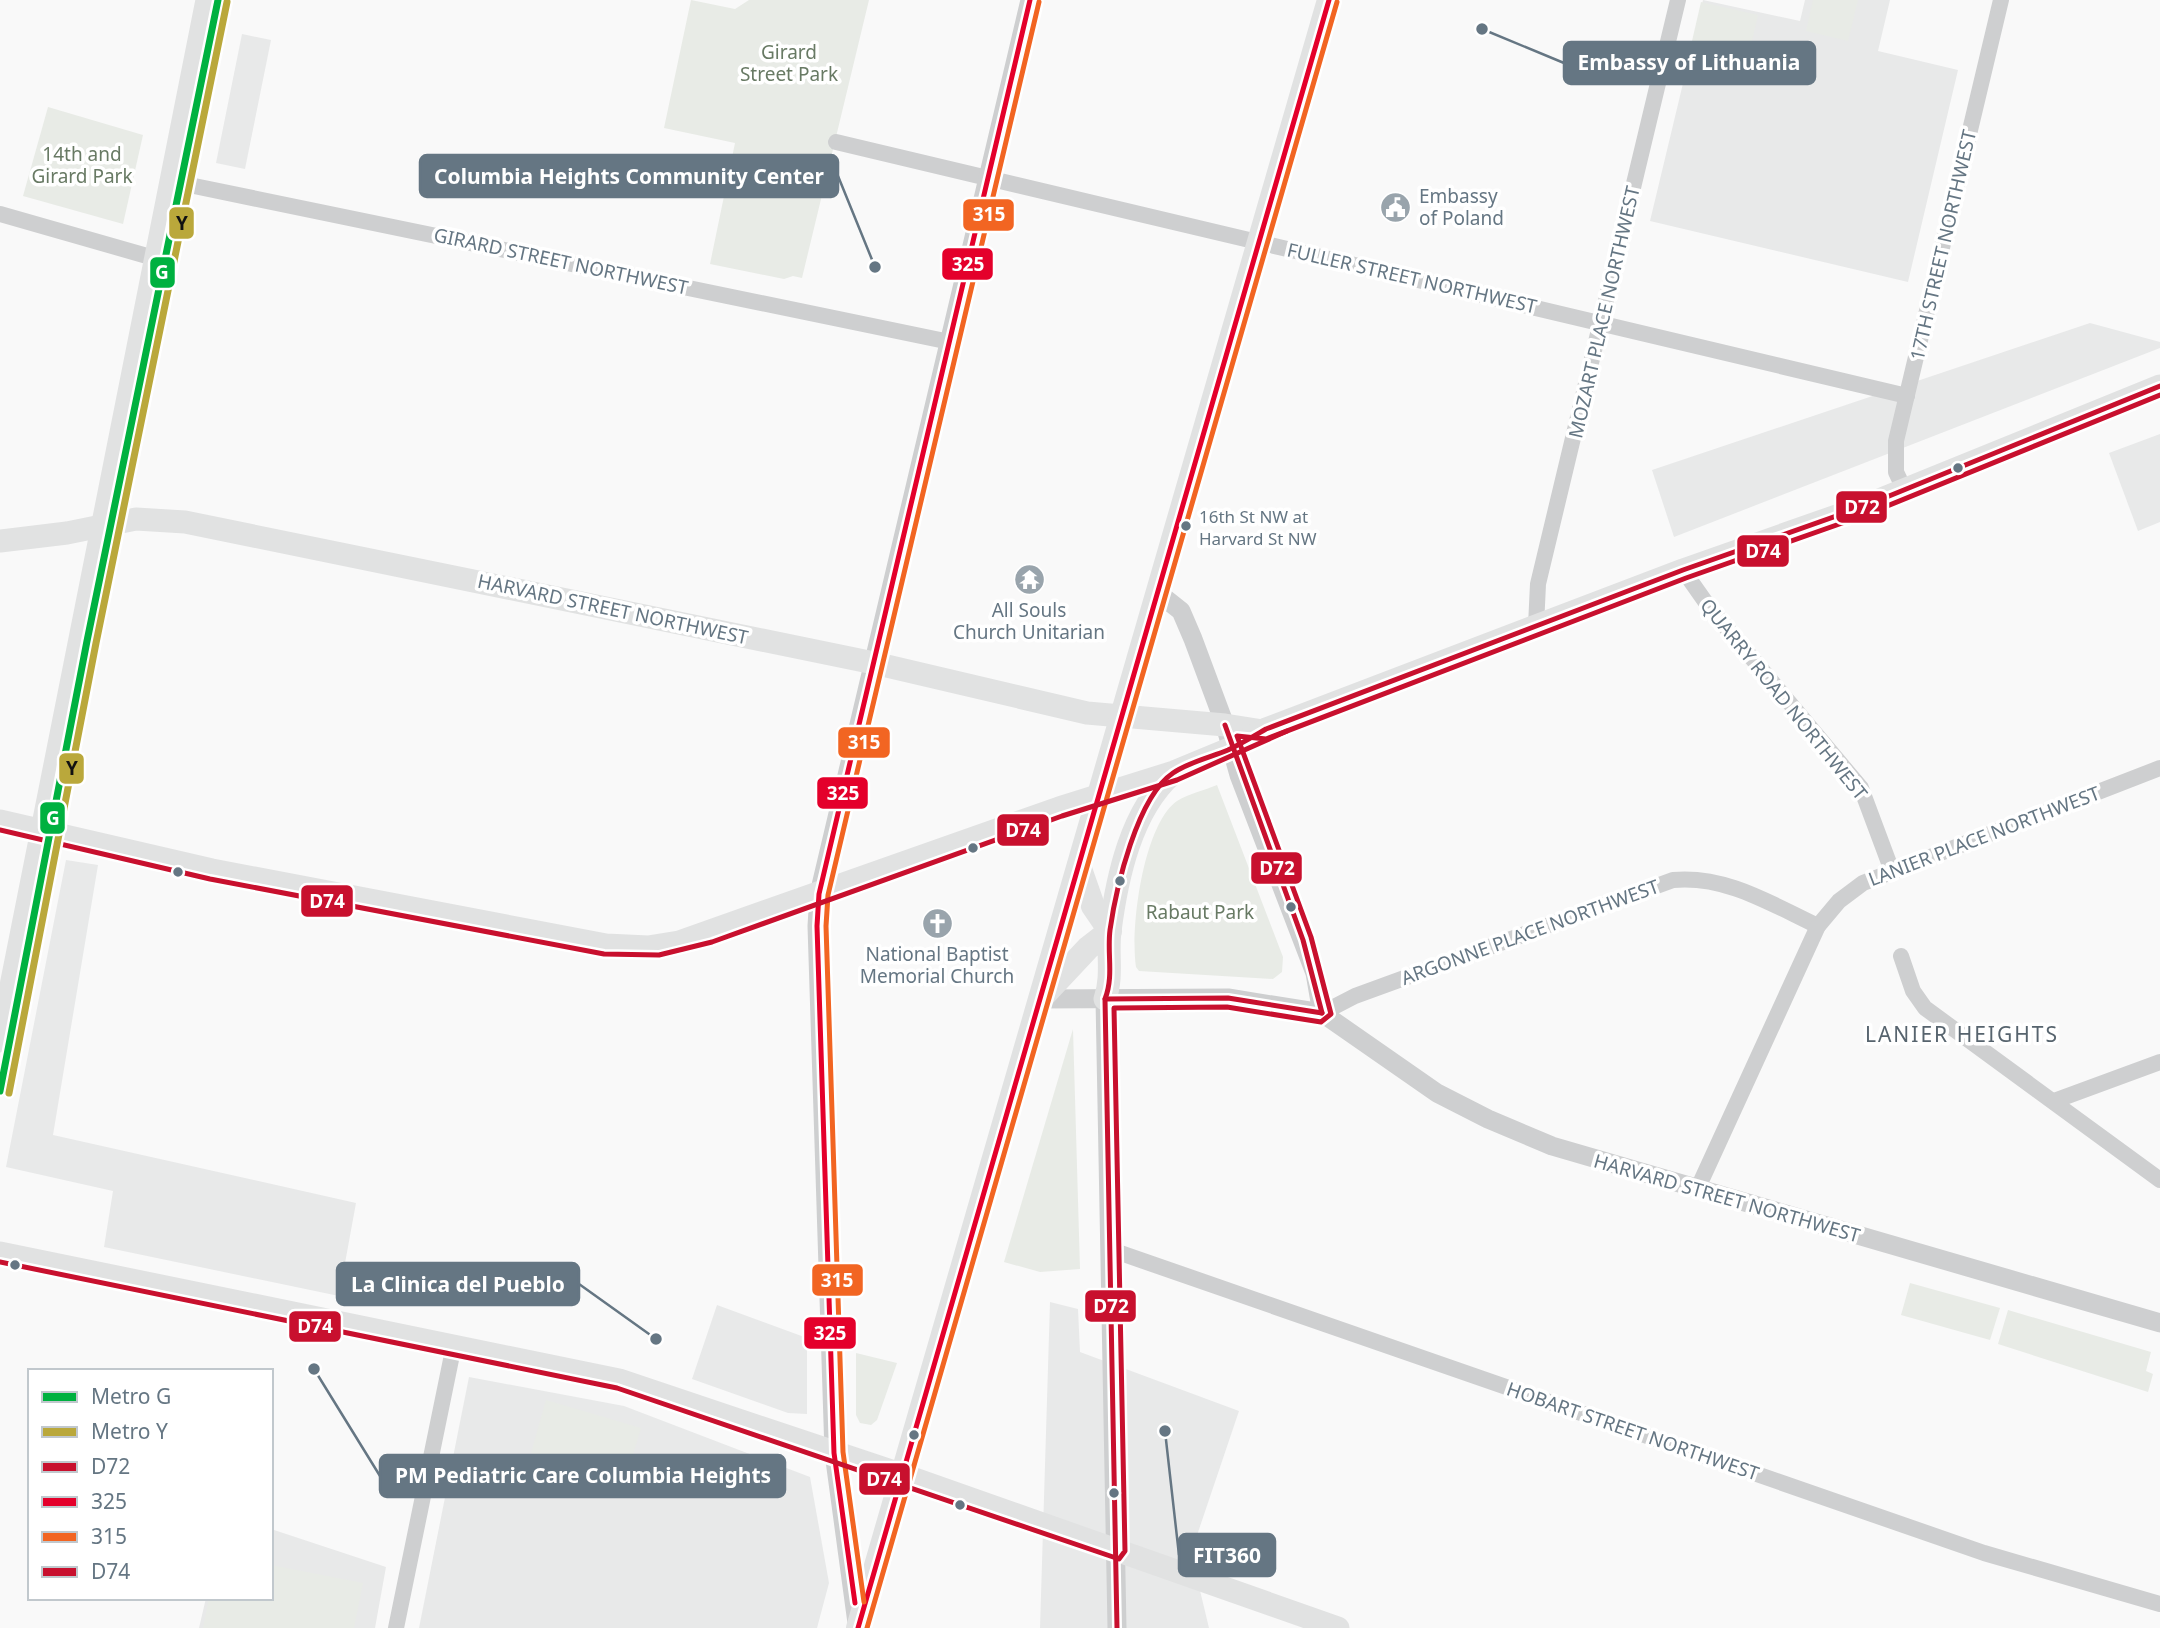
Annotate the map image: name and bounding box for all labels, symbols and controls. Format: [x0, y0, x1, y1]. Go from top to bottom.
park label: Girard Street Park [740, 39, 838, 87]
callout: Embassy of Lithuania [1564, 42, 1815, 84]
text: Embassy of Lithuania [1578, 48, 1800, 76]
street label: 17TH STREET NORTHWEST [1904, 127, 1982, 363]
park label: 14th and Girard Park [31, 141, 133, 189]
callout: Columbia Heights Community Center [420, 155, 838, 197]
text: Columbia Heights Community Center [434, 162, 825, 190]
place label: Embassy of Poland [1419, 183, 1504, 231]
street label: MOZART PLACE NORTHWEST [1562, 183, 1646, 441]
public building icon: Embassy of Poland [1379, 190, 1413, 224]
line badge: 315 [962, 198, 1015, 232]
text: 315 [973, 201, 1005, 227]
line badge: Y [168, 206, 195, 240]
text: Y [176, 210, 188, 236]
street label: GIRARD STREET NORTHWEST [431, 221, 691, 301]
street label: FULLER STREET NORTHWEST [1285, 237, 1540, 319]
line badge: 325 [941, 247, 994, 281]
text: 325 [952, 251, 984, 277]
line badge: G [149, 256, 176, 289]
text: G [155, 259, 169, 285]
unlabelled marker [1951, 461, 1965, 475]
line badge: D72 [1835, 490, 1888, 524]
text: D72 [1844, 494, 1880, 520]
place label: 16th St NW at Harvard St NW [1199, 505, 1317, 550]
marker: 16th St NW at Harvard St NW [1179, 519, 1193, 533]
line badge: D74 [1736, 534, 1790, 568]
text: D74 [1745, 538, 1781, 564]
temple icon: All Souls Church Unitarian [1012, 562, 1046, 596]
street label: HARVARD STREET NORTHWEST [475, 568, 751, 650]
street label: QUARRY ROAD NORTHWEST [1695, 593, 1874, 806]
place label: All Souls Church Unitarian [953, 597, 1105, 645]
line badge: 315 [837, 726, 891, 759]
text: 315 [848, 729, 880, 755]
line badge: Y [58, 752, 85, 785]
text: Y [66, 755, 78, 781]
line badge: 325 [816, 776, 869, 810]
text: 325 [827, 780, 859, 806]
street label: LANIER PLACE NORTHWEST [1865, 780, 2104, 892]
line badge: G [39, 801, 66, 835]
text: G [46, 805, 60, 831]
line badge: D74 [996, 813, 1050, 847]
text: D74 [1005, 817, 1041, 843]
unlabelled marker [966, 841, 980, 855]
line badge: D72 [1250, 851, 1303, 885]
text: D72 [1259, 855, 1295, 881]
unlabelled marker [171, 865, 185, 879]
street label: ARGONNE PLACE NORTHWEST [1397, 873, 1663, 991]
unlabelled marker [1113, 874, 1127, 888]
line badge: D74 [300, 884, 354, 918]
text: D74 [309, 888, 345, 914]
park label: Rabaut Park [1146, 899, 1254, 925]
unlabelled marker [1284, 900, 1298, 914]
church icon: National Baptist Memorial Church [920, 906, 954, 940]
place label: National Baptist Memorial Church [860, 941, 1014, 989]
district label: LANIER HEIGHTS [1865, 1020, 2059, 1048]
street label: HARVARD STREET NORTHWEST [1591, 1147, 1864, 1249]
unlabelled marker [8, 1258, 22, 1272]
callout: La Clinica del Pueblo [337, 1263, 579, 1305]
line badge: 315 [811, 1263, 864, 1297]
text: 315 [821, 1267, 853, 1293]
text: La Clinica del Pueblo [351, 1270, 565, 1298]
line badge: D72 [1084, 1289, 1137, 1323]
text: D72 [1093, 1293, 1129, 1319]
line badge: D74 [288, 1310, 342, 1343]
text: D74 [297, 1313, 333, 1339]
line badge: 325 [803, 1316, 857, 1350]
text: 325 [814, 1320, 846, 1346]
legend [28, 1369, 273, 1600]
street label: HOBART STREET NORTHWEST [1503, 1376, 1763, 1487]
text: Metro G [91, 1382, 171, 1410]
text: Metro Y [91, 1417, 168, 1445]
unlabelled marker [907, 1428, 921, 1442]
text: D72 [91, 1452, 130, 1480]
callout: PM Pediatric Care Columbia Heights [380, 1455, 785, 1497]
text: PM Pediatric Care Columbia Heights [395, 1461, 771, 1489]
line badge: D74 [858, 1462, 911, 1496]
text: D74 [866, 1466, 902, 1492]
unlabelled marker [1107, 1486, 1121, 1500]
text: 325 [91, 1487, 127, 1515]
unlabelled marker [953, 1498, 967, 1512]
text: 315 [91, 1522, 127, 1550]
callout: FIT360 [1179, 1534, 1275, 1576]
text: FIT360 [1193, 1541, 1261, 1569]
text: D74 [91, 1557, 130, 1585]

